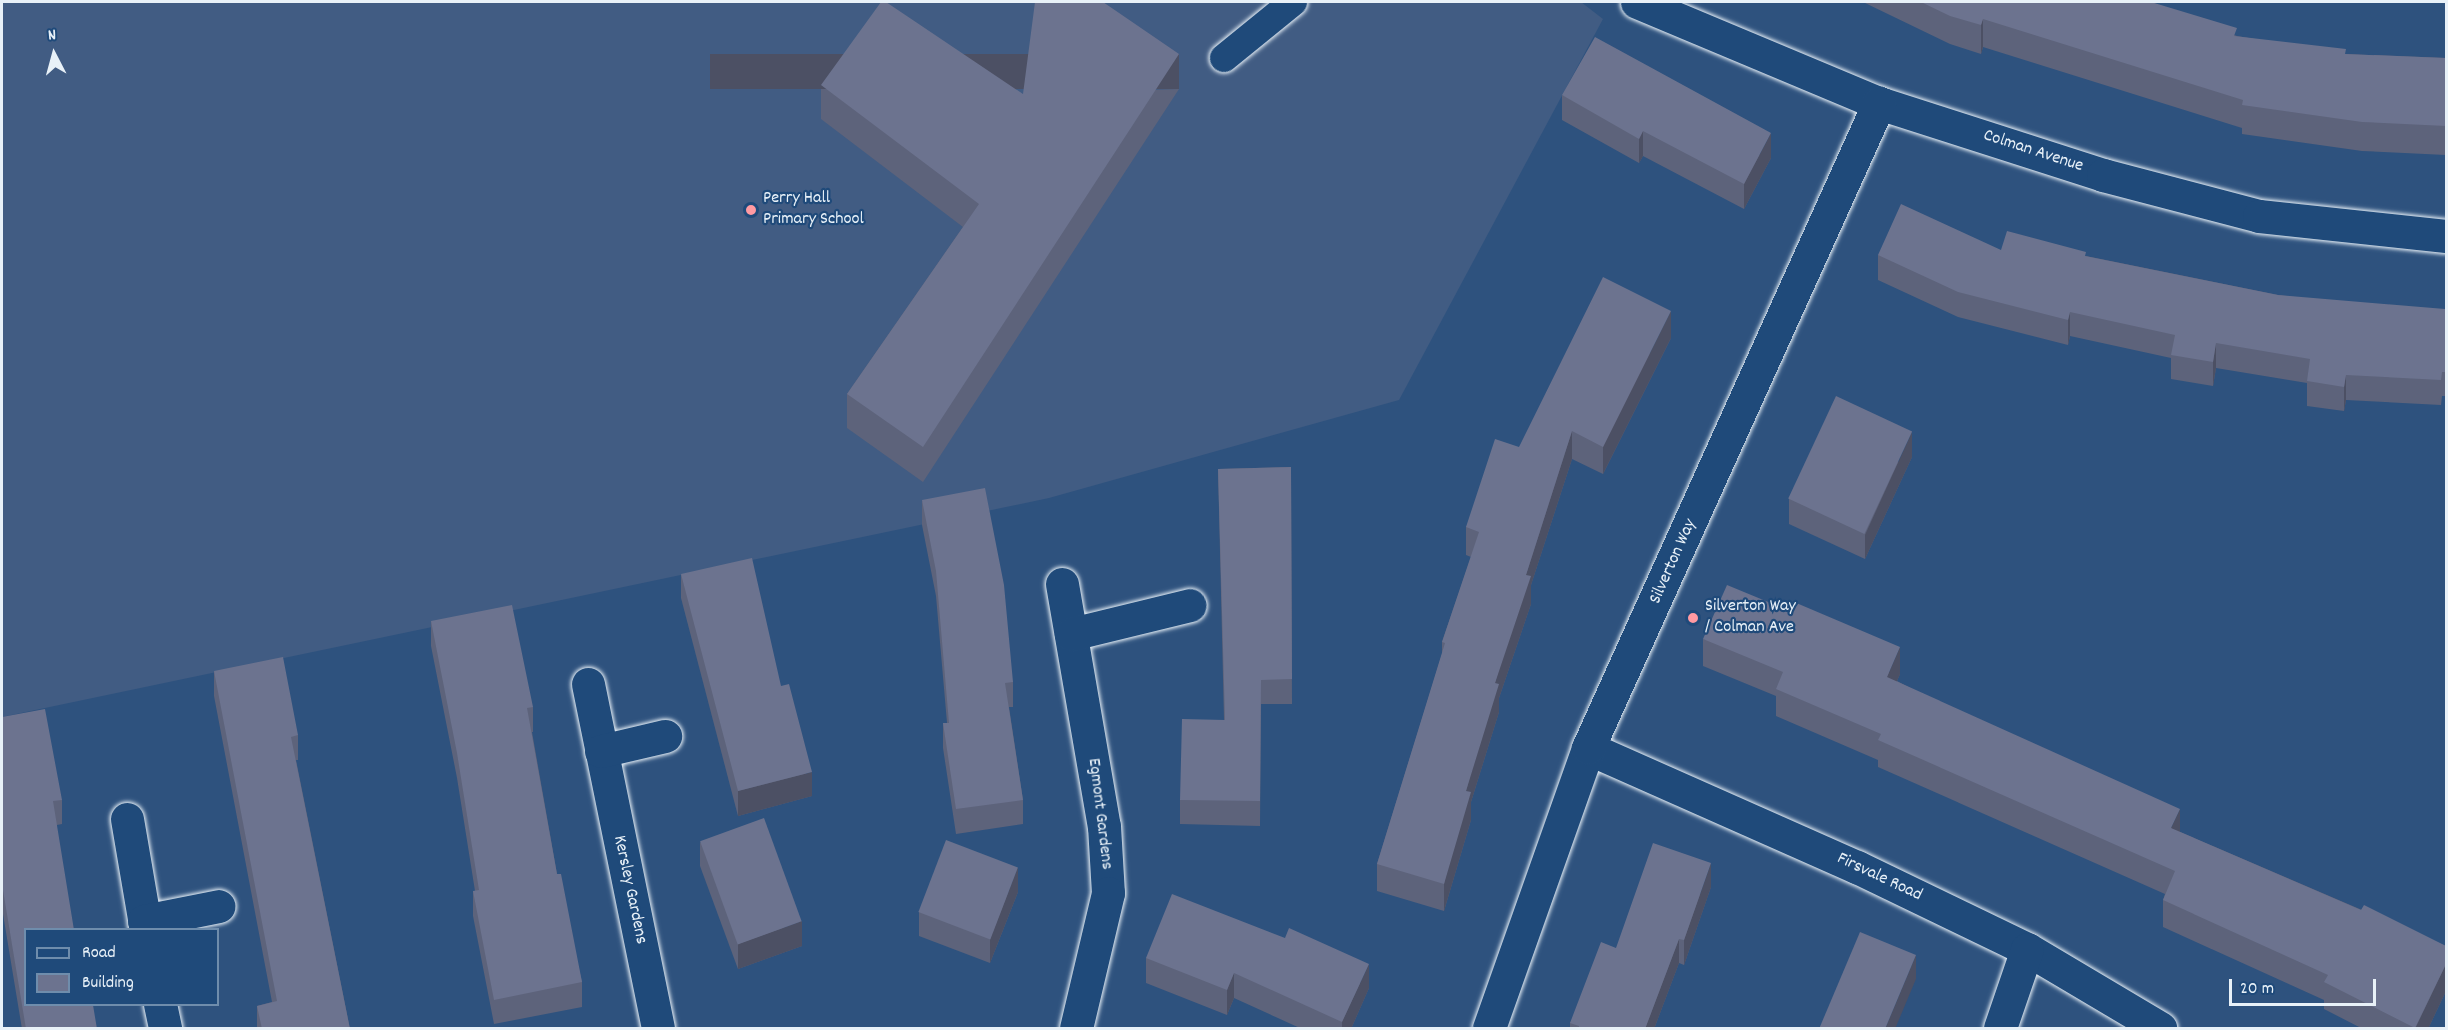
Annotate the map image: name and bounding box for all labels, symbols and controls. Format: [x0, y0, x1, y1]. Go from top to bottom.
north arrow [24, 24, 84, 84]
text: N [47, 24, 57, 47]
street label: Colman Avenue [1980, 126, 2086, 178]
place label: Perry Hall Primary School [763, 189, 864, 232]
marker: Perry Hall Primary School [744, 203, 758, 217]
street label: Silverton Way [1646, 516, 1702, 608]
place label: Silverton Way / Colman Ave [1705, 597, 1796, 640]
marker: Silverton Way / Colman Ave [1686, 611, 1700, 625]
street label: Egmont Gardens [1081, 757, 1117, 871]
street label: Kersley Gardens [607, 834, 651, 946]
street label: Firsvale Road [1833, 849, 1925, 907]
legend [24, 928, 219, 1006]
text: Road [82, 941, 116, 966]
scale bar [2232, 967, 2379, 1005]
text: Building [82, 971, 134, 996]
text: 20 m [2240, 977, 2274, 1002]

